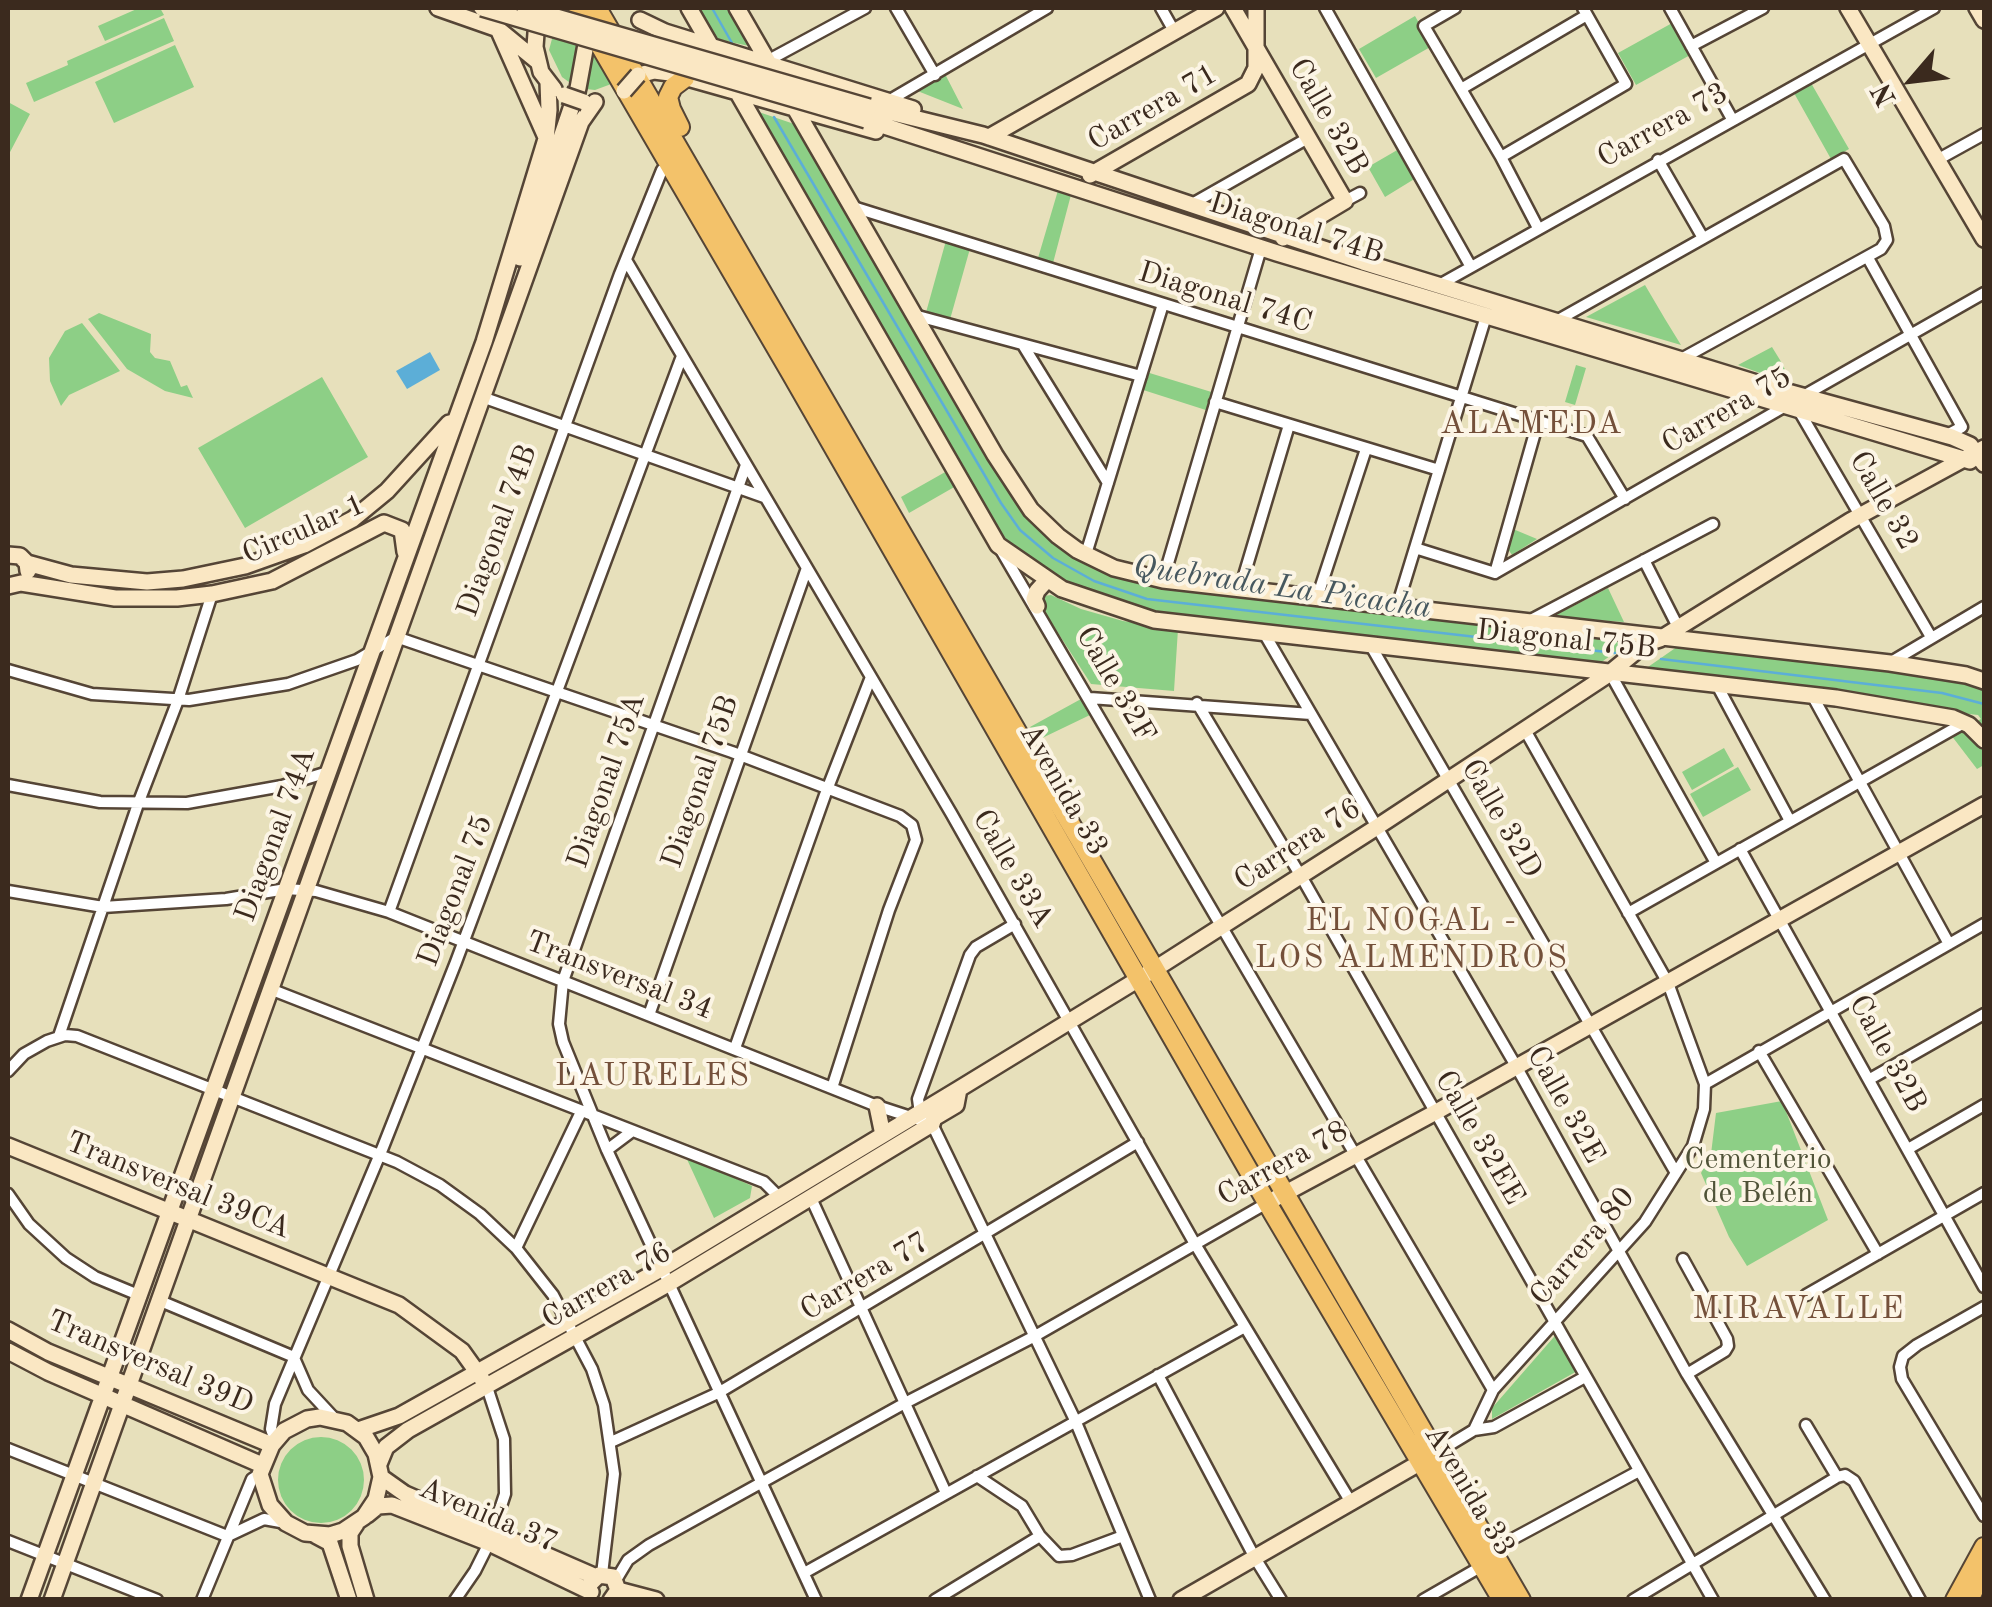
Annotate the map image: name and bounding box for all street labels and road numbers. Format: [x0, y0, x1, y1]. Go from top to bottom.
street label: Calle 32B [1280, 52, 1376, 182]
street label: Carrera 71 [1082, 57, 1224, 159]
street label: Carrera 73 [1591, 75, 1735, 177]
street label: Diagonal 74B [1204, 185, 1388, 273]
street label: Diagonal 74C [1134, 254, 1316, 342]
street label: Carrera 75 [1656, 360, 1798, 462]
street label: Diagonal 74B [450, 440, 546, 622]
street label: Calle 32 [1840, 445, 1926, 557]
street label: Circular 1 [237, 487, 371, 573]
street label: Diagonal 75B [1474, 613, 1658, 667]
street label: Calle 32F [1067, 620, 1163, 750]
street label: Diagonal 75A [560, 689, 654, 873]
street label: Diagonal 75B [655, 691, 747, 873]
street label: Avenida 33 [1011, 717, 1115, 863]
street label: Diagonal 74A [228, 743, 324, 927]
street label: Calle 32D [1453, 753, 1549, 885]
street label: Carrera 76 [1228, 791, 1368, 899]
street label: Calle 33A [964, 803, 1060, 935]
street label: Diagonal 75 [411, 810, 501, 972]
street label: Transversal 34 [520, 924, 718, 1028]
street label: Calle 32B [1840, 989, 1934, 1119]
street label: Calle 32E [1518, 1040, 1612, 1170]
street label: Calle 32EE [1426, 1064, 1532, 1212]
street label: Carrera 78 [1211, 1113, 1355, 1215]
street label: Transversal 39CA [60, 1125, 296, 1247]
street label: Carrera 80 [1523, 1180, 1643, 1314]
street label: Carrera 77 [794, 1225, 936, 1329]
street label: Carrera 76 [536, 1235, 678, 1337]
street label: Transversal 39D [41, 1303, 259, 1423]
street label: Avenida 33 [1416, 1419, 1522, 1563]
street label: Avenida 37 [413, 1471, 563, 1561]

